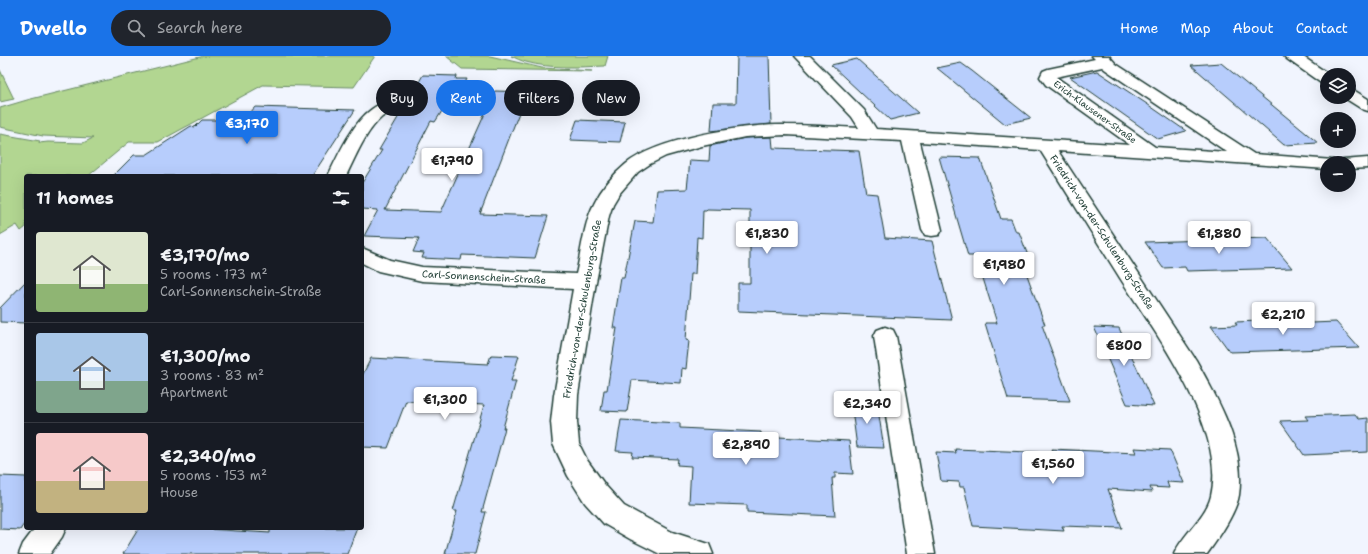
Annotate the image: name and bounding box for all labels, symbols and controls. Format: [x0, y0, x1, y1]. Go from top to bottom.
search box [111, 10, 391, 46]
text: Dwello [20, 16, 87, 41]
icon: search [125, 17, 147, 39]
text: Search here [157, 18, 243, 38]
text: Home [1120, 19, 1159, 37]
text: Map [1181, 19, 1211, 37]
text: About [1233, 19, 1274, 37]
text: Contact [1296, 19, 1348, 37]
map controls [1320, 68, 1356, 192]
button: layers [1320, 68, 1356, 104]
street label: Erich-Klausener-Straße [1051, 78, 1139, 146]
chip: Buy [376, 80, 428, 116]
chip: Rent [436, 80, 496, 116]
chip: Filters [504, 80, 574, 116]
chip: New [582, 80, 640, 116]
pin: €3,170 [214, 111, 280, 145]
button: + [1320, 112, 1356, 148]
text: €3,170 [225, 115, 269, 132]
pin: €1,790 [419, 148, 485, 182]
text: €1,790 [430, 152, 474, 169]
street label: Friedrich-von-der-Schulenburg-Straße [1047, 152, 1157, 312]
button: − [1320, 156, 1356, 192]
text: 11 homes [36, 187, 114, 209]
icon: filters [330, 187, 352, 209]
street label: Friedrich-von-der-Schulenburg-Straße [560, 218, 604, 400]
pin: €1,830 [734, 221, 800, 255]
pin: €1,880 [1186, 221, 1252, 255]
text: €1,830 [745, 225, 789, 242]
text: €1,880 [1197, 225, 1241, 242]
text: €3,170/mo [160, 244, 250, 266]
icon: home [68, 248, 116, 296]
pin: €1,980 [971, 252, 1037, 286]
text: €1,980 [982, 256, 1026, 273]
text: 5 rooms · 173 m² [160, 266, 267, 283]
street label: Carl-Sonnenschein-Straße [422, 267, 547, 287]
text: Carl-Sonnenschein-Straße [160, 283, 322, 300]
pin: €2,210 [1250, 302, 1316, 336]
text: €2,210 [1261, 306, 1305, 323]
pin: €800 [1100, 333, 1148, 367]
text: €800 [1106, 337, 1142, 354]
text: €1,300/mo [160, 345, 251, 367]
icon: home [68, 349, 116, 397]
text: 3 rooms · 83 m² [160, 367, 264, 384]
text: Apartment [160, 384, 228, 401]
pin: €1,300 [412, 387, 478, 421]
text: €1,300 [423, 391, 467, 408]
pin: €2,340 [834, 391, 900, 425]
text: €2,340 [843, 395, 891, 412]
pin: €2,890 [713, 432, 779, 466]
text: €2,890 [722, 436, 770, 453]
text: €2,340/mo [160, 445, 256, 467]
icon: home [68, 449, 116, 497]
pin: €1,560 [1020, 451, 1086, 485]
text: €1,560 [1031, 455, 1075, 472]
text: 5 rooms · 153 m² [160, 467, 267, 484]
text: House [160, 484, 198, 501]

